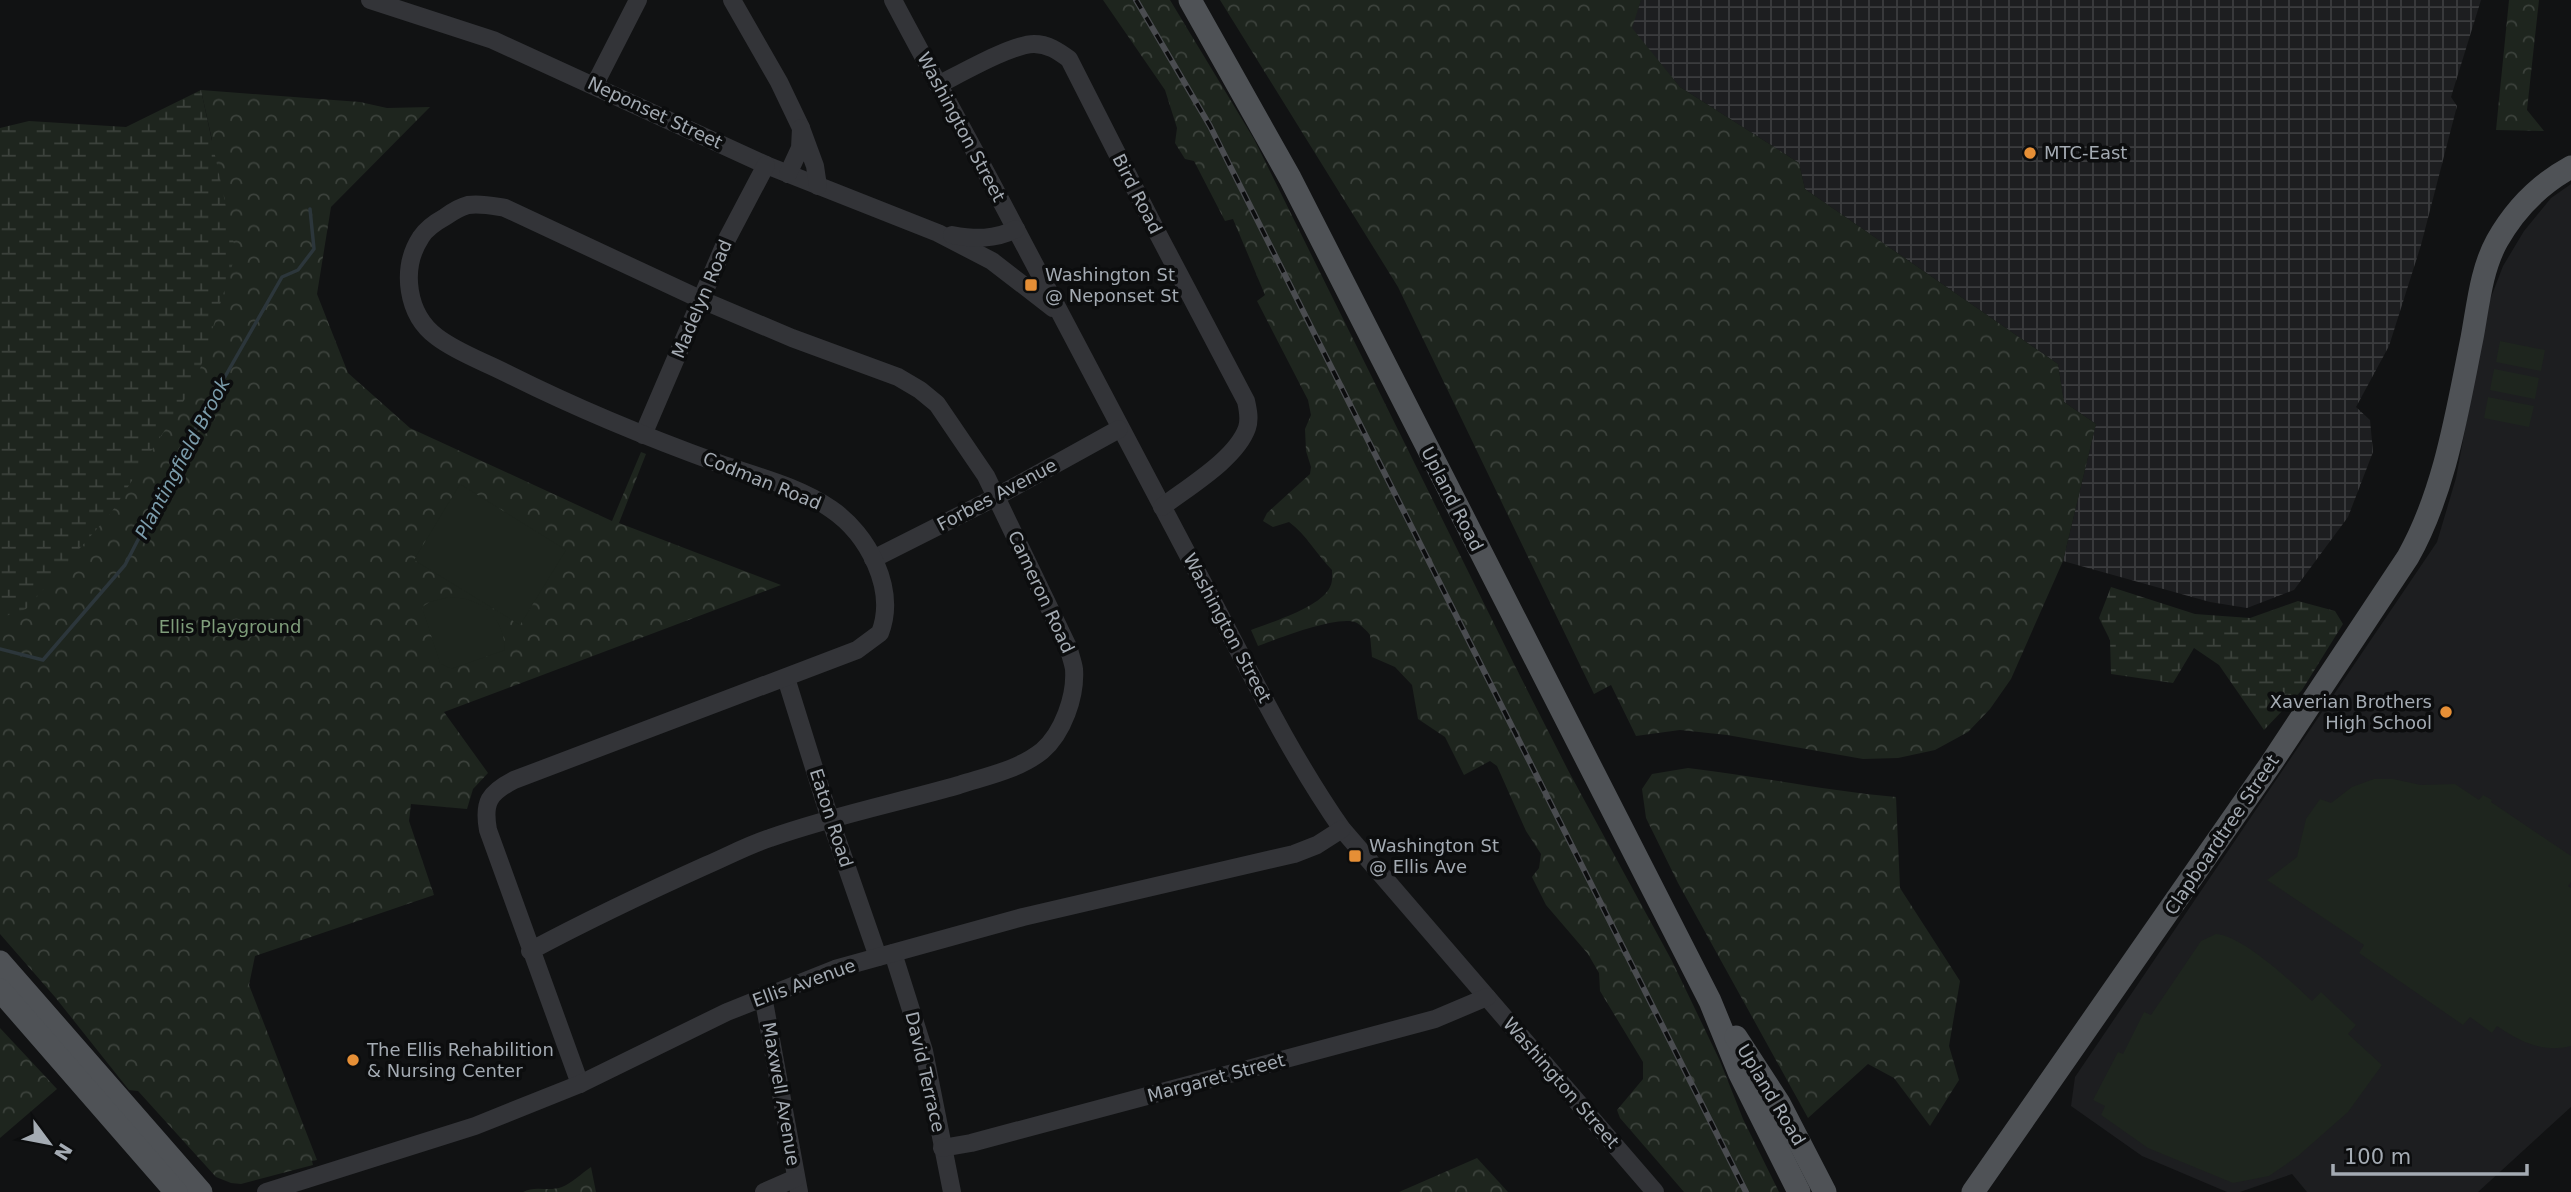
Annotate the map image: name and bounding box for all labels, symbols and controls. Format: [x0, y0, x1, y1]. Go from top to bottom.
street label: Washington Street [913, 48, 1010, 205]
street label: Neponset Street [584, 72, 726, 153]
place label: MTC-East [2044, 142, 2127, 163]
marker: MTC-East [2022, 145, 2038, 161]
street label: Bird Road [1108, 150, 1166, 237]
street label: Madelyn Road [667, 236, 736, 361]
place label: Washington St @ Neponset St [1045, 264, 1179, 306]
marker: Washington St @ Neponset St [1023, 277, 1039, 293]
water label: Plantingfield Brook [130, 373, 234, 542]
street label: Upland Road [1417, 443, 1488, 554]
street label: Codman Road [700, 447, 824, 514]
street label: Forbes Avenue [933, 454, 1060, 535]
street label: Cameron Road [1004, 527, 1079, 656]
street label: Washington Street [1179, 549, 1276, 706]
park label: Ellis Playground [159, 616, 301, 637]
place label: Xaverian Brothers High School [2270, 691, 2432, 733]
marker: Xaverian Brothers High School [2438, 704, 2454, 720]
street label: Clapboardtree Street [2160, 751, 2283, 919]
street label: Eaton Road [806, 766, 857, 870]
place label: Washington St @ Ellis Ave [1369, 835, 1499, 877]
marker: Washington St @ Ellis Ave [1347, 848, 1363, 864]
street label: Ellis Avenue [749, 954, 858, 1011]
street label: David Terrace [901, 1010, 950, 1134]
street label: Washington Street [1499, 1013, 1624, 1152]
street label: Maxwell Avenue [759, 1020, 804, 1167]
place label: The Ellis Rehabilition & Nursing Center [366, 1039, 554, 1081]
street label: Upland Road [1733, 1040, 1810, 1149]
street label: Margaret Street [1145, 1049, 1287, 1106]
marker: The Ellis Rehabilition & Nursing Center [345, 1052, 361, 1068]
north arrow [14, 1108, 84, 1178]
scale bar [2333, 1132, 2527, 1176]
text: N [50, 1139, 77, 1165]
text: 100 m [2344, 1145, 2411, 1169]

